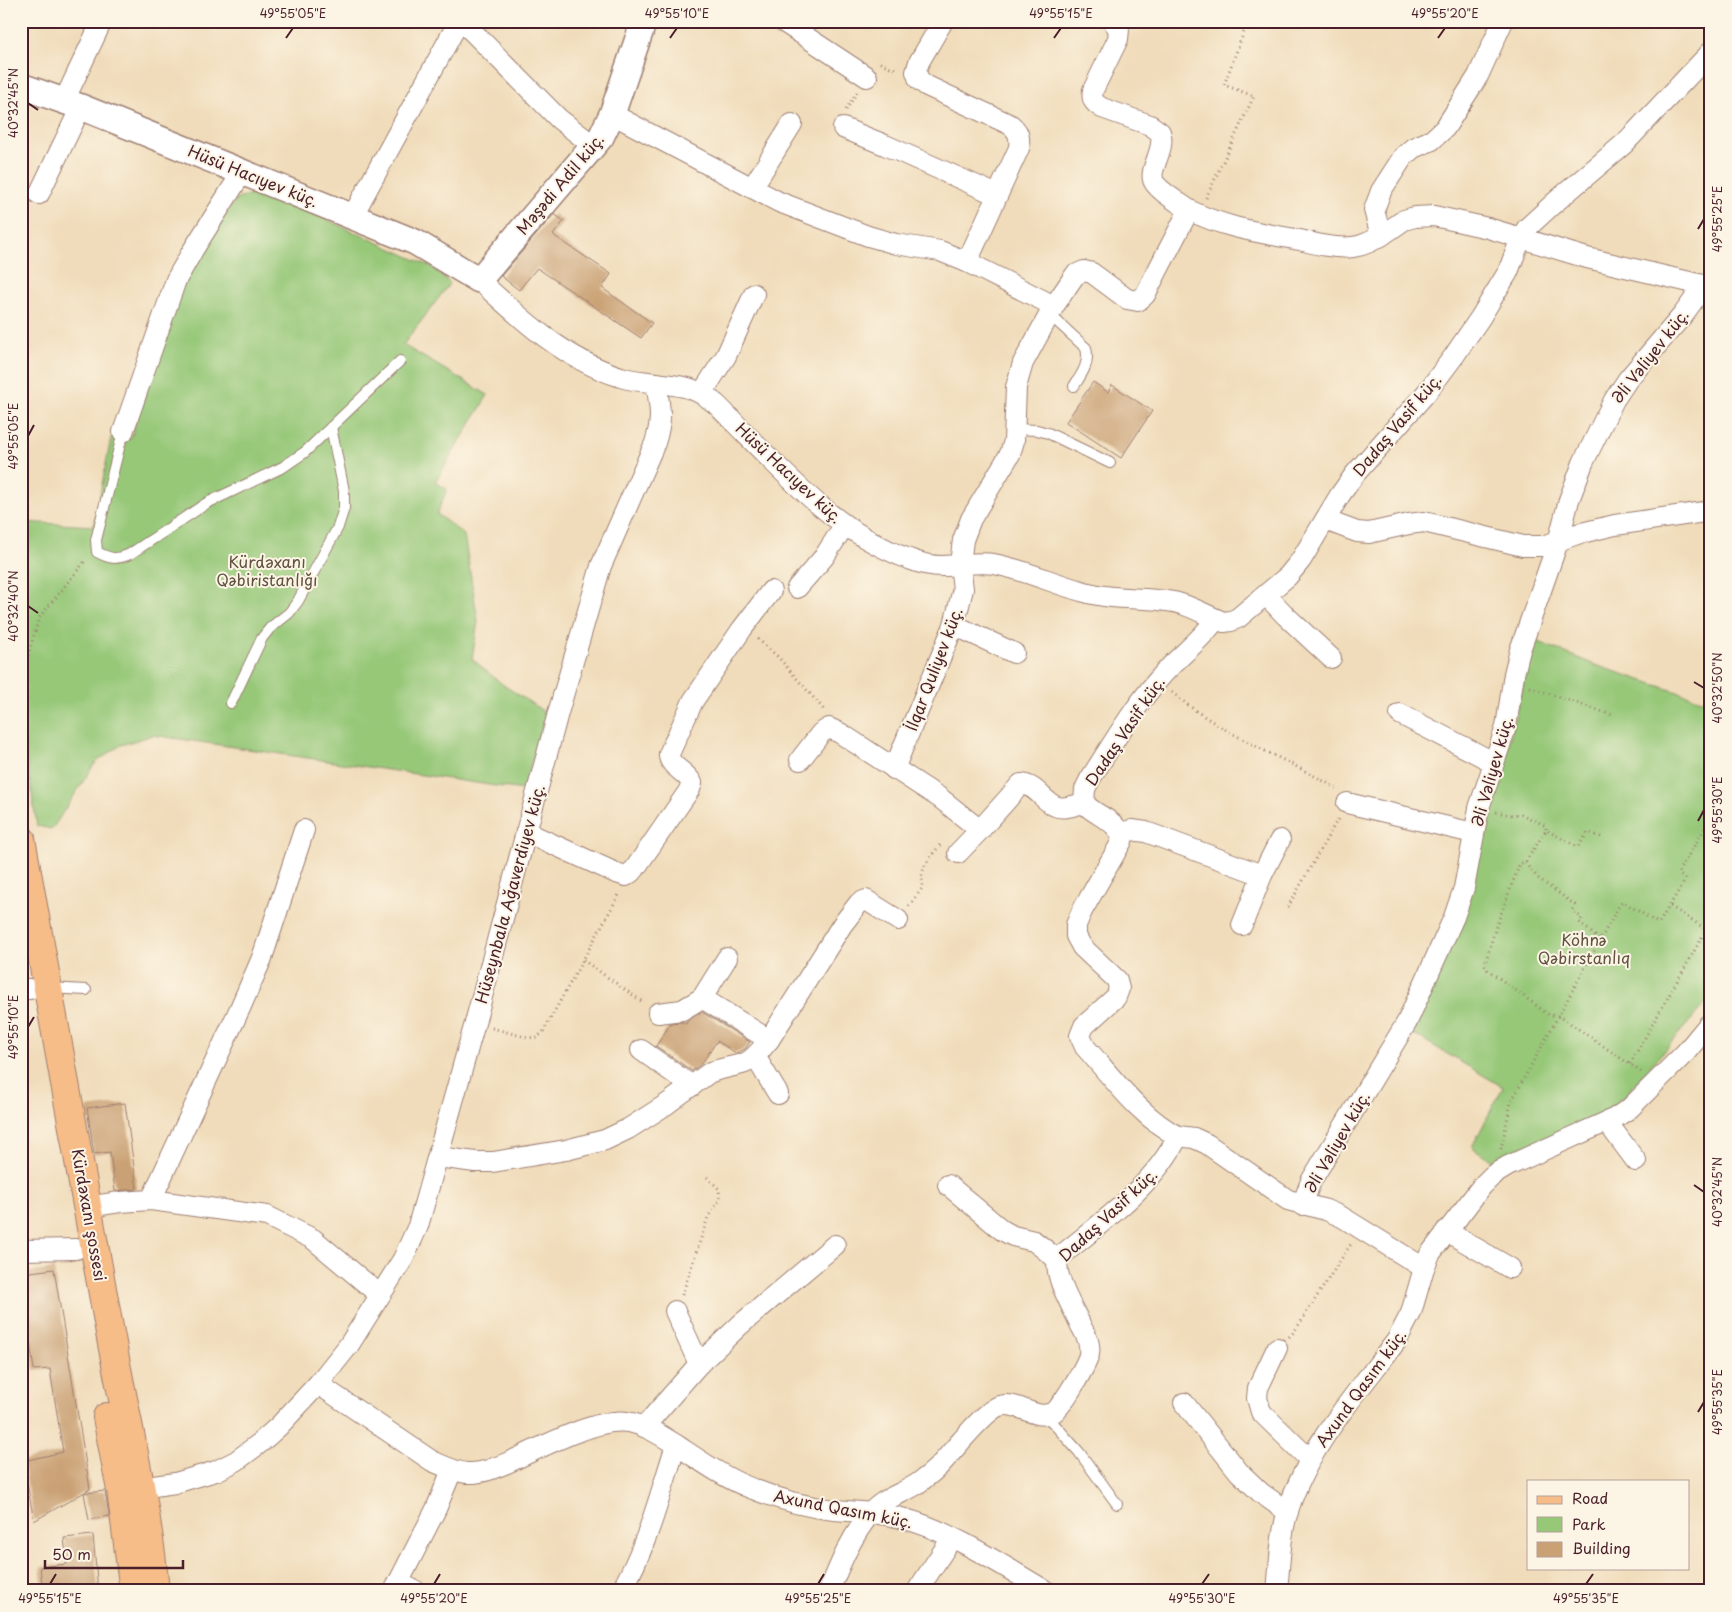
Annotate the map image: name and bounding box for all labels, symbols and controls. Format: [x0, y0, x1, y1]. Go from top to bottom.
text: 49°55'05"E [260, 4, 326, 22]
text: 49°55'10"E [645, 4, 709, 22]
text: 49°55'15"E [1029, 4, 1093, 22]
text: 49°55'20"E [1411, 4, 1479, 22]
text: 40°32'45"N [4, 68, 22, 138]
street label: Məşədi Adil küç. [510, 127, 609, 239]
street label: Hüsü Hacıyev küç. [185, 138, 322, 212]
text: 49°55'25"E [1708, 186, 1726, 252]
street label: Əli Vəliyev küç. [1605, 303, 1694, 407]
street label: Dadaş Vasif küç. [1346, 368, 1446, 481]
text: 49°55'05"E [4, 403, 22, 469]
street label: Hüsü Hacıyev küç. [731, 416, 849, 528]
park label: Kürdəxanı Qəbiristanlığı [216, 549, 318, 591]
text: 40°32'40"N [4, 570, 22, 642]
street label: İlqar Quliyev küç. [898, 603, 968, 734]
text: 40°32'50"N [1708, 652, 1726, 724]
street label: Dadaş Vasif küç. [1079, 671, 1170, 790]
street label: Əli Vəliyev küç. [1464, 713, 1518, 829]
text: 49°55'30"E [1708, 776, 1726, 844]
street label: Hüseynbala Ağaverdiyev küç. [468, 781, 550, 1006]
park label: Köhnə Qəbirstanlıq [1538, 927, 1630, 969]
text: 49°55'10"E [4, 995, 22, 1059]
street label: Əli Vəliyev küç. [1297, 1086, 1375, 1197]
street label: Kürdəxanı şossesi [67, 1147, 113, 1283]
text: 40°32'45"N [1708, 1157, 1726, 1227]
street label: Dadaş Vasif küç. [1053, 1162, 1162, 1267]
street label: Axund Qasım küç. [1309, 1323, 1411, 1452]
text: 49°55'35"E [1708, 1369, 1726, 1435]
legend [1527, 1480, 1690, 1570]
street label: Axund Qasım küç. [772, 1483, 915, 1533]
text: Road [1572, 1486, 1608, 1509]
text: Park [1572, 1512, 1606, 1535]
text: Building [1572, 1536, 1631, 1559]
scale bar [45, 1537, 182, 1569]
text: 50 m [52, 1542, 91, 1565]
text: 49°55'15"E [18, 1589, 82, 1607]
text: 49°55'20"E [400, 1589, 468, 1607]
text: 49°55'25"E [785, 1589, 851, 1607]
text: 49°55'30"E [1168, 1589, 1236, 1607]
text: 49°55'35"E [1553, 1589, 1619, 1607]

